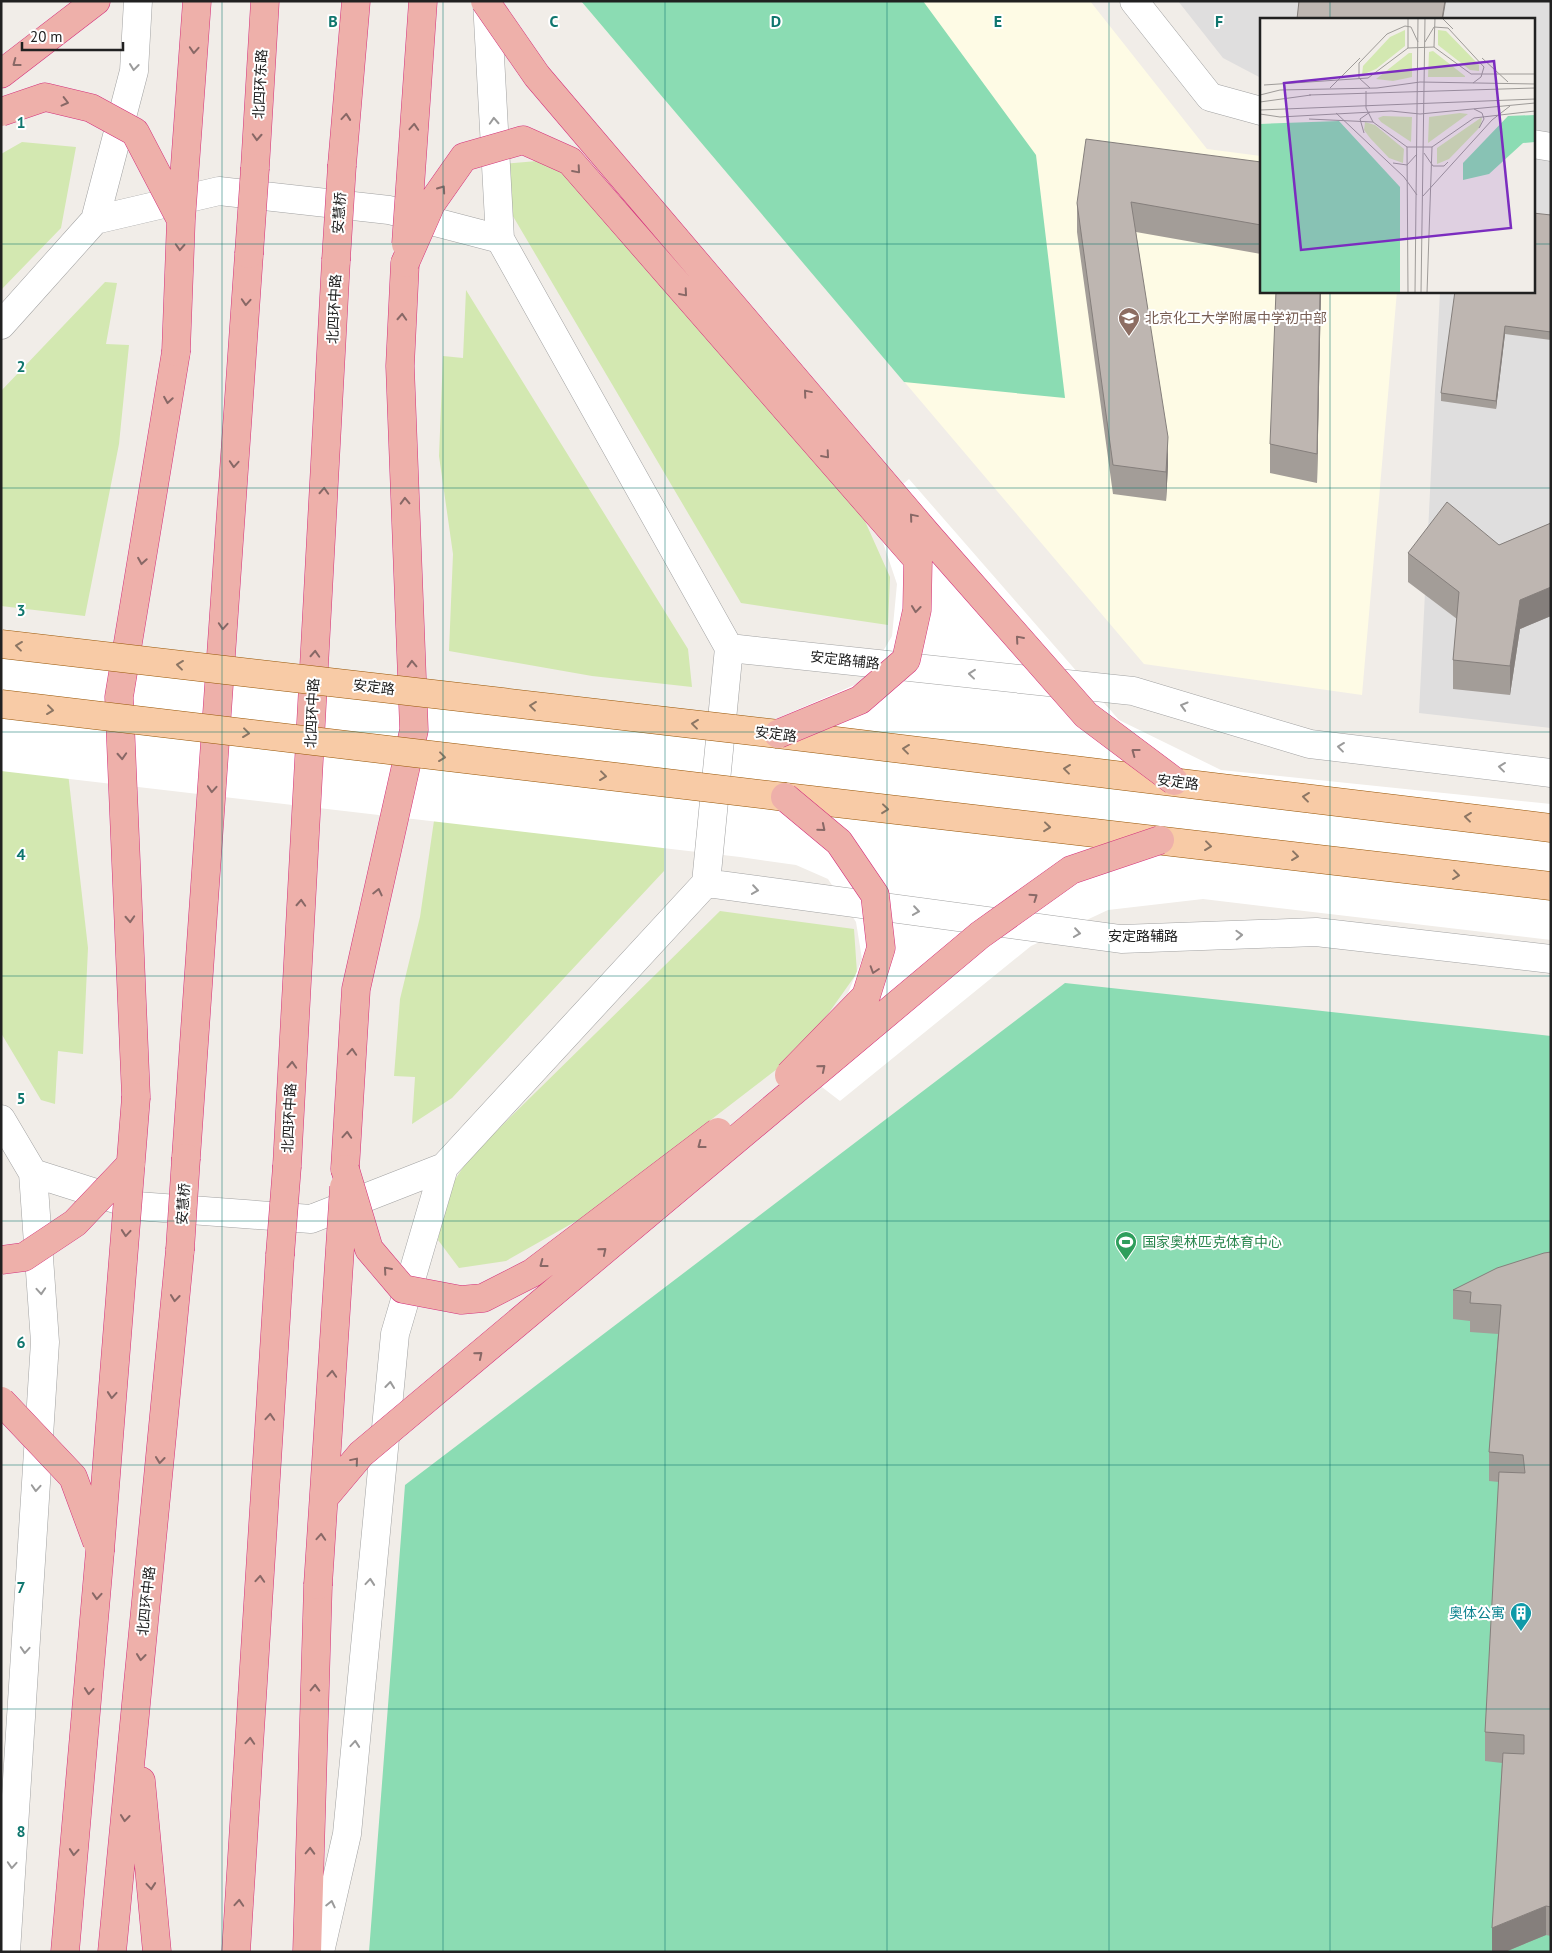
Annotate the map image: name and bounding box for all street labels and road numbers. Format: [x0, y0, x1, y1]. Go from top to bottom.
street label: 北四环东路 [249, 49, 271, 119]
street label: 安慧桥 [329, 191, 349, 235]
street label: 北四环中路 [323, 274, 345, 344]
street label: 安定路辅路 [809, 647, 881, 673]
street label: 安定路 [352, 676, 396, 698]
street label: 北四环中路 [301, 678, 323, 748]
street label: 安定路 [754, 723, 798, 745]
street label: 安定路 [1156, 771, 1200, 793]
street label: 安定路辅路 [1108, 927, 1178, 945]
street label: 北四环中路 [278, 1083, 300, 1153]
street label: 安慧桥 [173, 1182, 193, 1226]
street label: 北四环中路 [133, 1565, 159, 1637]

